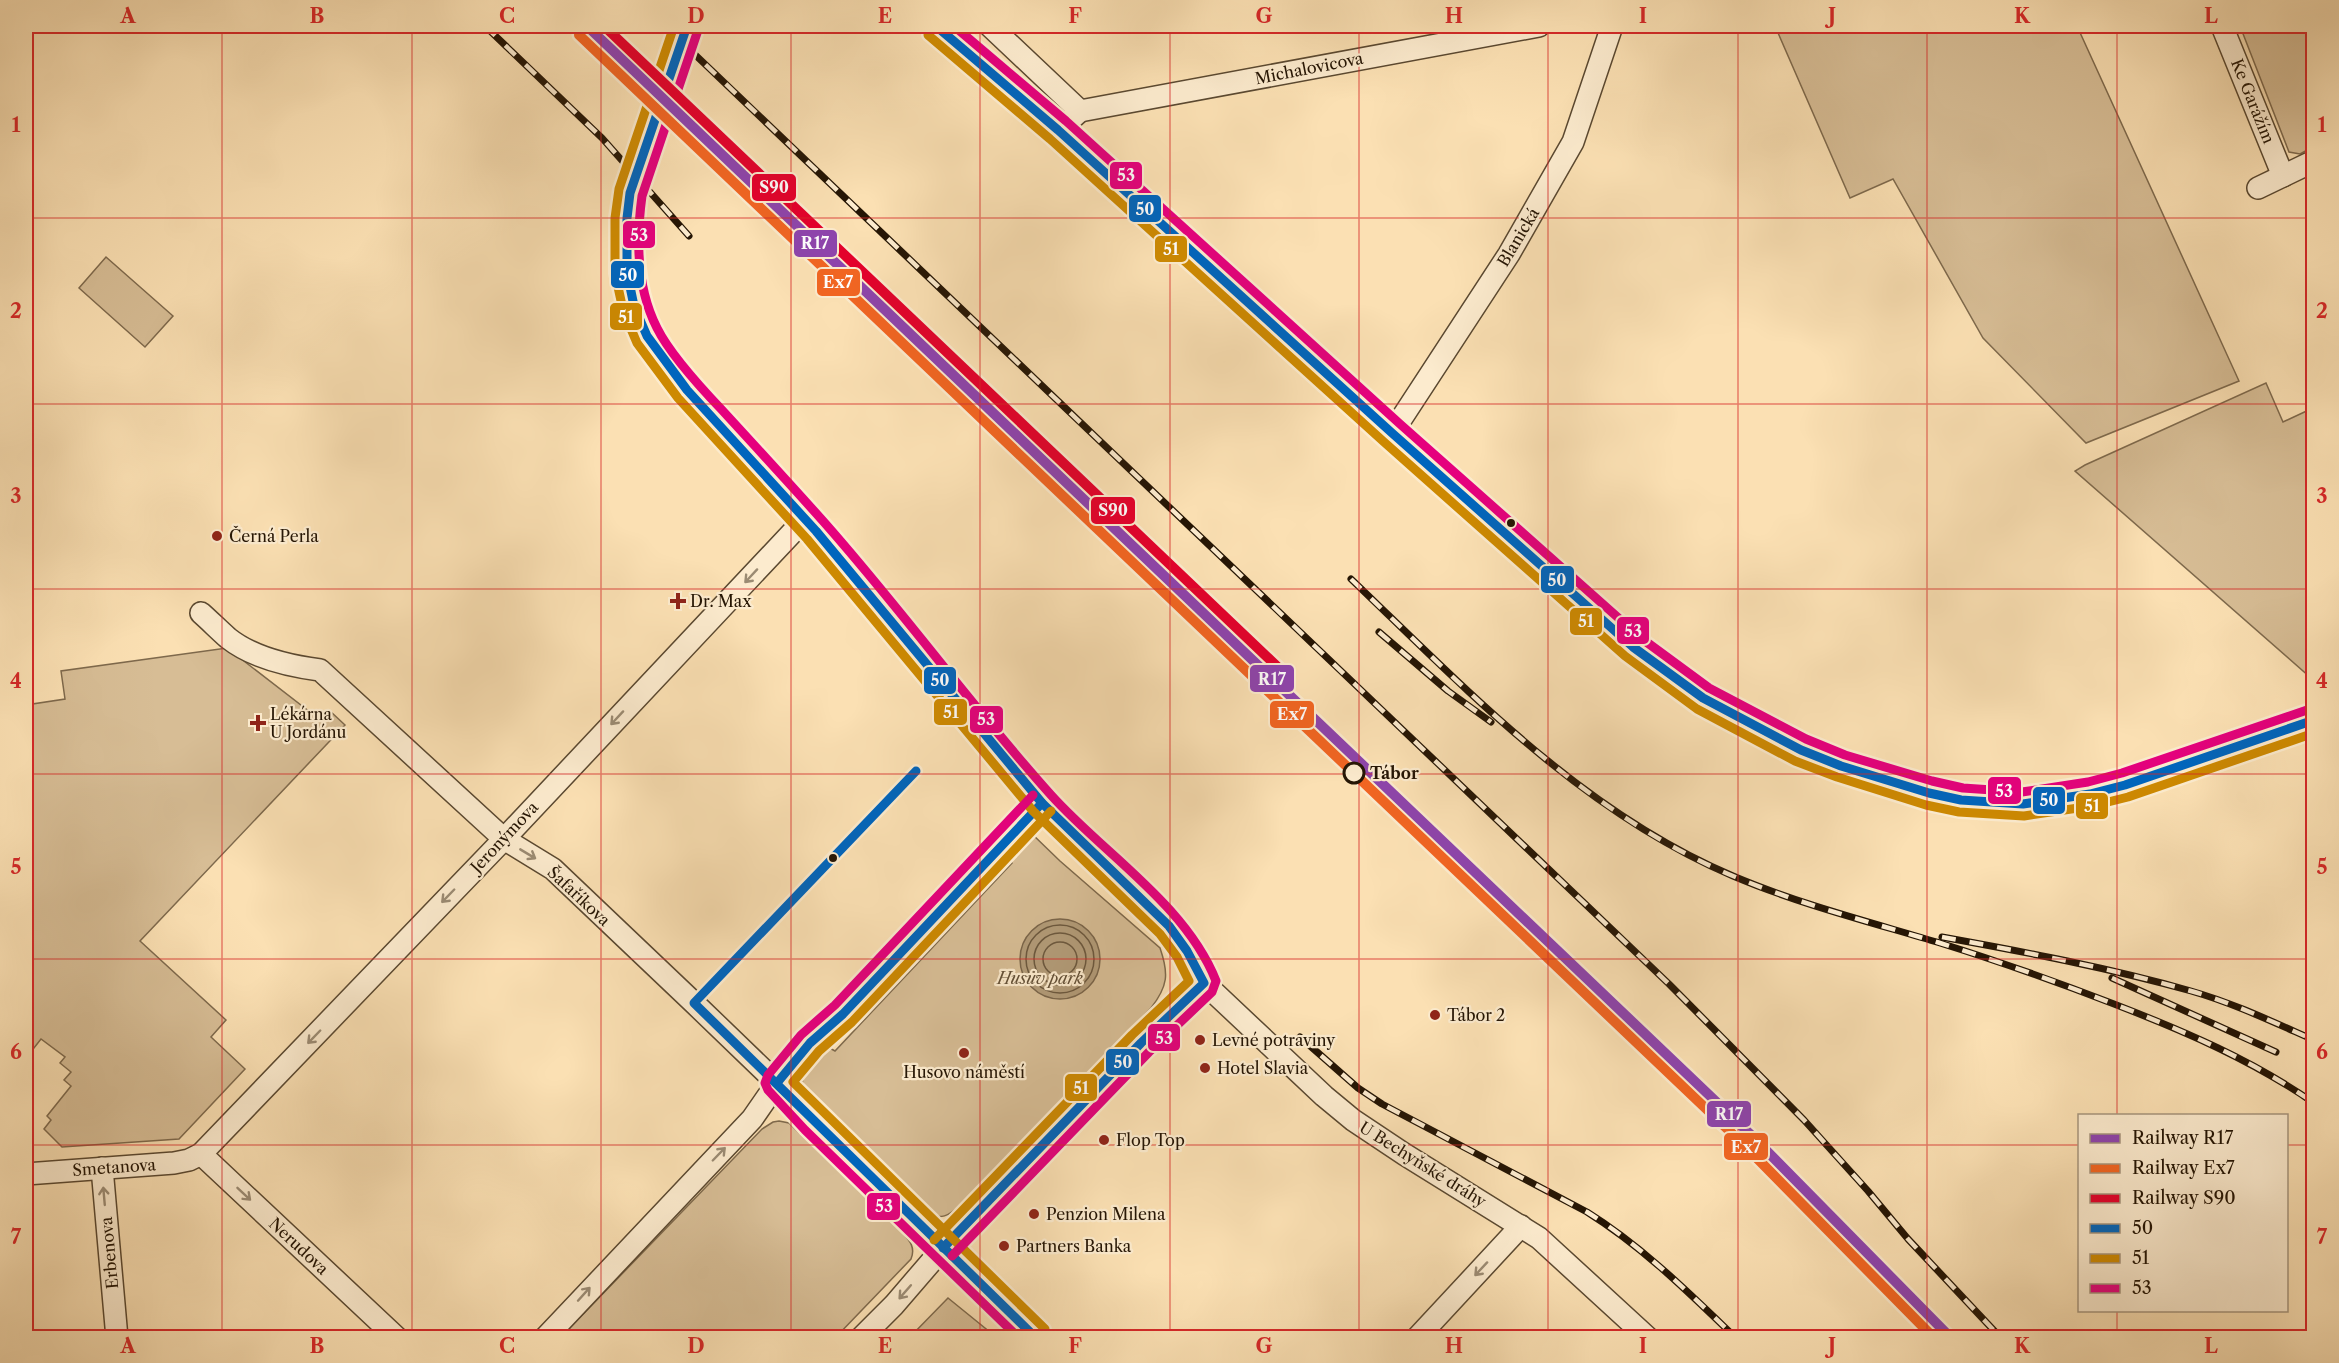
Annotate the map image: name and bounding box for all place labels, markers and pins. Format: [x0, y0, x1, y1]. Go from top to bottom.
unlabelled marker [1505, 517, 1517, 529]
place label: Černá Perla [229, 525, 319, 546]
marker: Černá Perla [210, 529, 224, 543]
place label: Dr. Max [690, 591, 752, 611]
marker: Dr. Max [671, 594, 685, 608]
place label: Lékárna U Jordánu [270, 704, 347, 742]
marker: Lékárna U Jordánu [251, 716, 265, 730]
marker: Tábor [1343, 762, 1365, 784]
place label: Tábor [1370, 763, 1419, 783]
unlabelled marker [827, 852, 839, 864]
place label: Tábor 2 [1447, 1005, 1505, 1025]
marker: Tábor 2 [1428, 1008, 1442, 1022]
place label: Levné potraviny [1212, 1030, 1336, 1050]
marker: Levné potraviny [1193, 1033, 1207, 1047]
marker: Husovo náměstí [957, 1046, 971, 1060]
place label: Hotel Slavia [1217, 1058, 1309, 1078]
marker: Hotel Slavia [1198, 1061, 1212, 1075]
place label: Husovo náměstí [903, 1062, 1025, 1082]
place label: Flop Top [1116, 1130, 1185, 1150]
marker: Flop Top [1097, 1133, 1111, 1147]
place label: Penzion Milena [1046, 1204, 1166, 1224]
marker: Penzion Milena [1027, 1207, 1041, 1221]
place label: Partners Banka [1016, 1236, 1132, 1256]
marker: Partners Banka [997, 1239, 1011, 1253]

